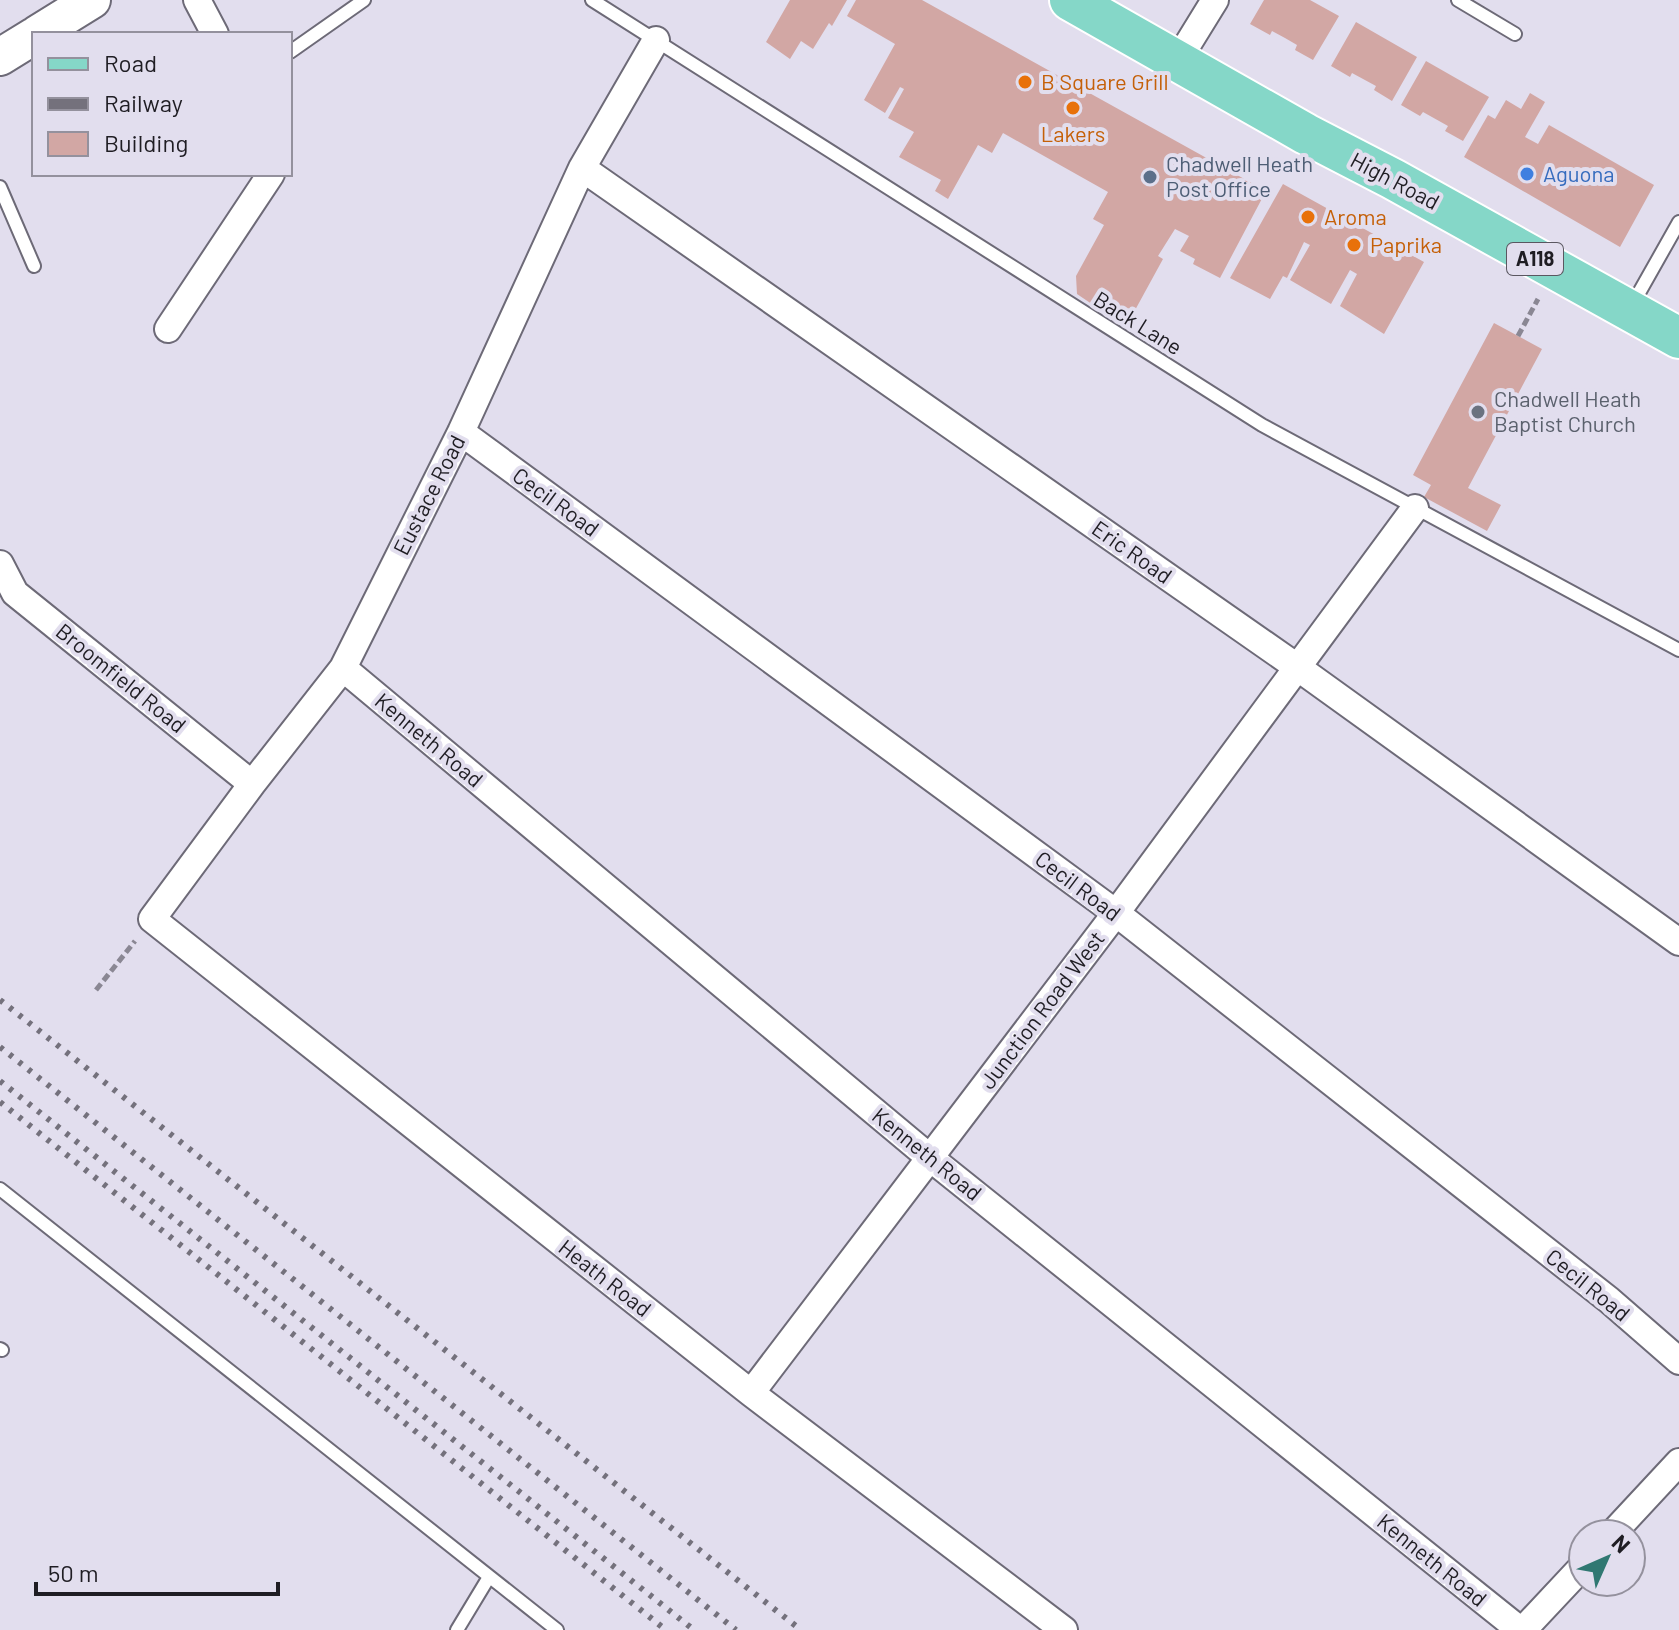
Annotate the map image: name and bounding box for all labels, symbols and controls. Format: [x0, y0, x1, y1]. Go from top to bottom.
legend [32, 32, 292, 176]
text: Road [104, 48, 157, 77]
place label: B Square Grill [1041, 68, 1168, 94]
marker: B Square Grill [1016, 73, 1034, 91]
text: Railway [104, 88, 183, 117]
marker: Lakers [1064, 99, 1082, 117]
place label: Lakers [1041, 120, 1105, 146]
text: Building [104, 128, 188, 157]
street label: High Road [1347, 146, 1444, 214]
place label: Chadwell Heath Post Office [1166, 150, 1313, 201]
place label: Aguona [1543, 160, 1615, 186]
marker: Aguona [1518, 165, 1536, 183]
marker: Chadwell Heath Post Office [1141, 168, 1159, 186]
place label: Aroma [1324, 203, 1387, 229]
marker: Aroma [1299, 208, 1317, 226]
place label: Paprika [1370, 231, 1442, 257]
marker: Paprika [1345, 236, 1363, 254]
road number: A118 [1507, 243, 1563, 275]
street label: Back Lane [1090, 285, 1187, 359]
place label: Chadwell Heath Baptist Church [1494, 385, 1641, 436]
marker: Chadwell Heath Baptist Church [1469, 403, 1487, 421]
street label: Eustace Road [387, 430, 469, 559]
street label: Cecil Road [508, 461, 605, 541]
street label: Eric Road [1088, 514, 1177, 588]
street label: Broomfield Road [52, 617, 192, 737]
street label: Kenneth Road [370, 687, 489, 792]
street label: Cecil Road [1031, 845, 1126, 926]
street label: Junction Road West [973, 925, 1109, 1093]
street label: Kenneth Road [868, 1101, 987, 1205]
street label: Heath Road [554, 1233, 657, 1321]
street label: Cecil Road [1542, 1243, 1636, 1326]
street label: Kenneth Road [1373, 1507, 1492, 1611]
north arrow [1567, 1518, 1647, 1598]
text: N [1607, 1529, 1636, 1558]
scale bar [36, 1546, 278, 1596]
text: 50 m [48, 1558, 99, 1587]

